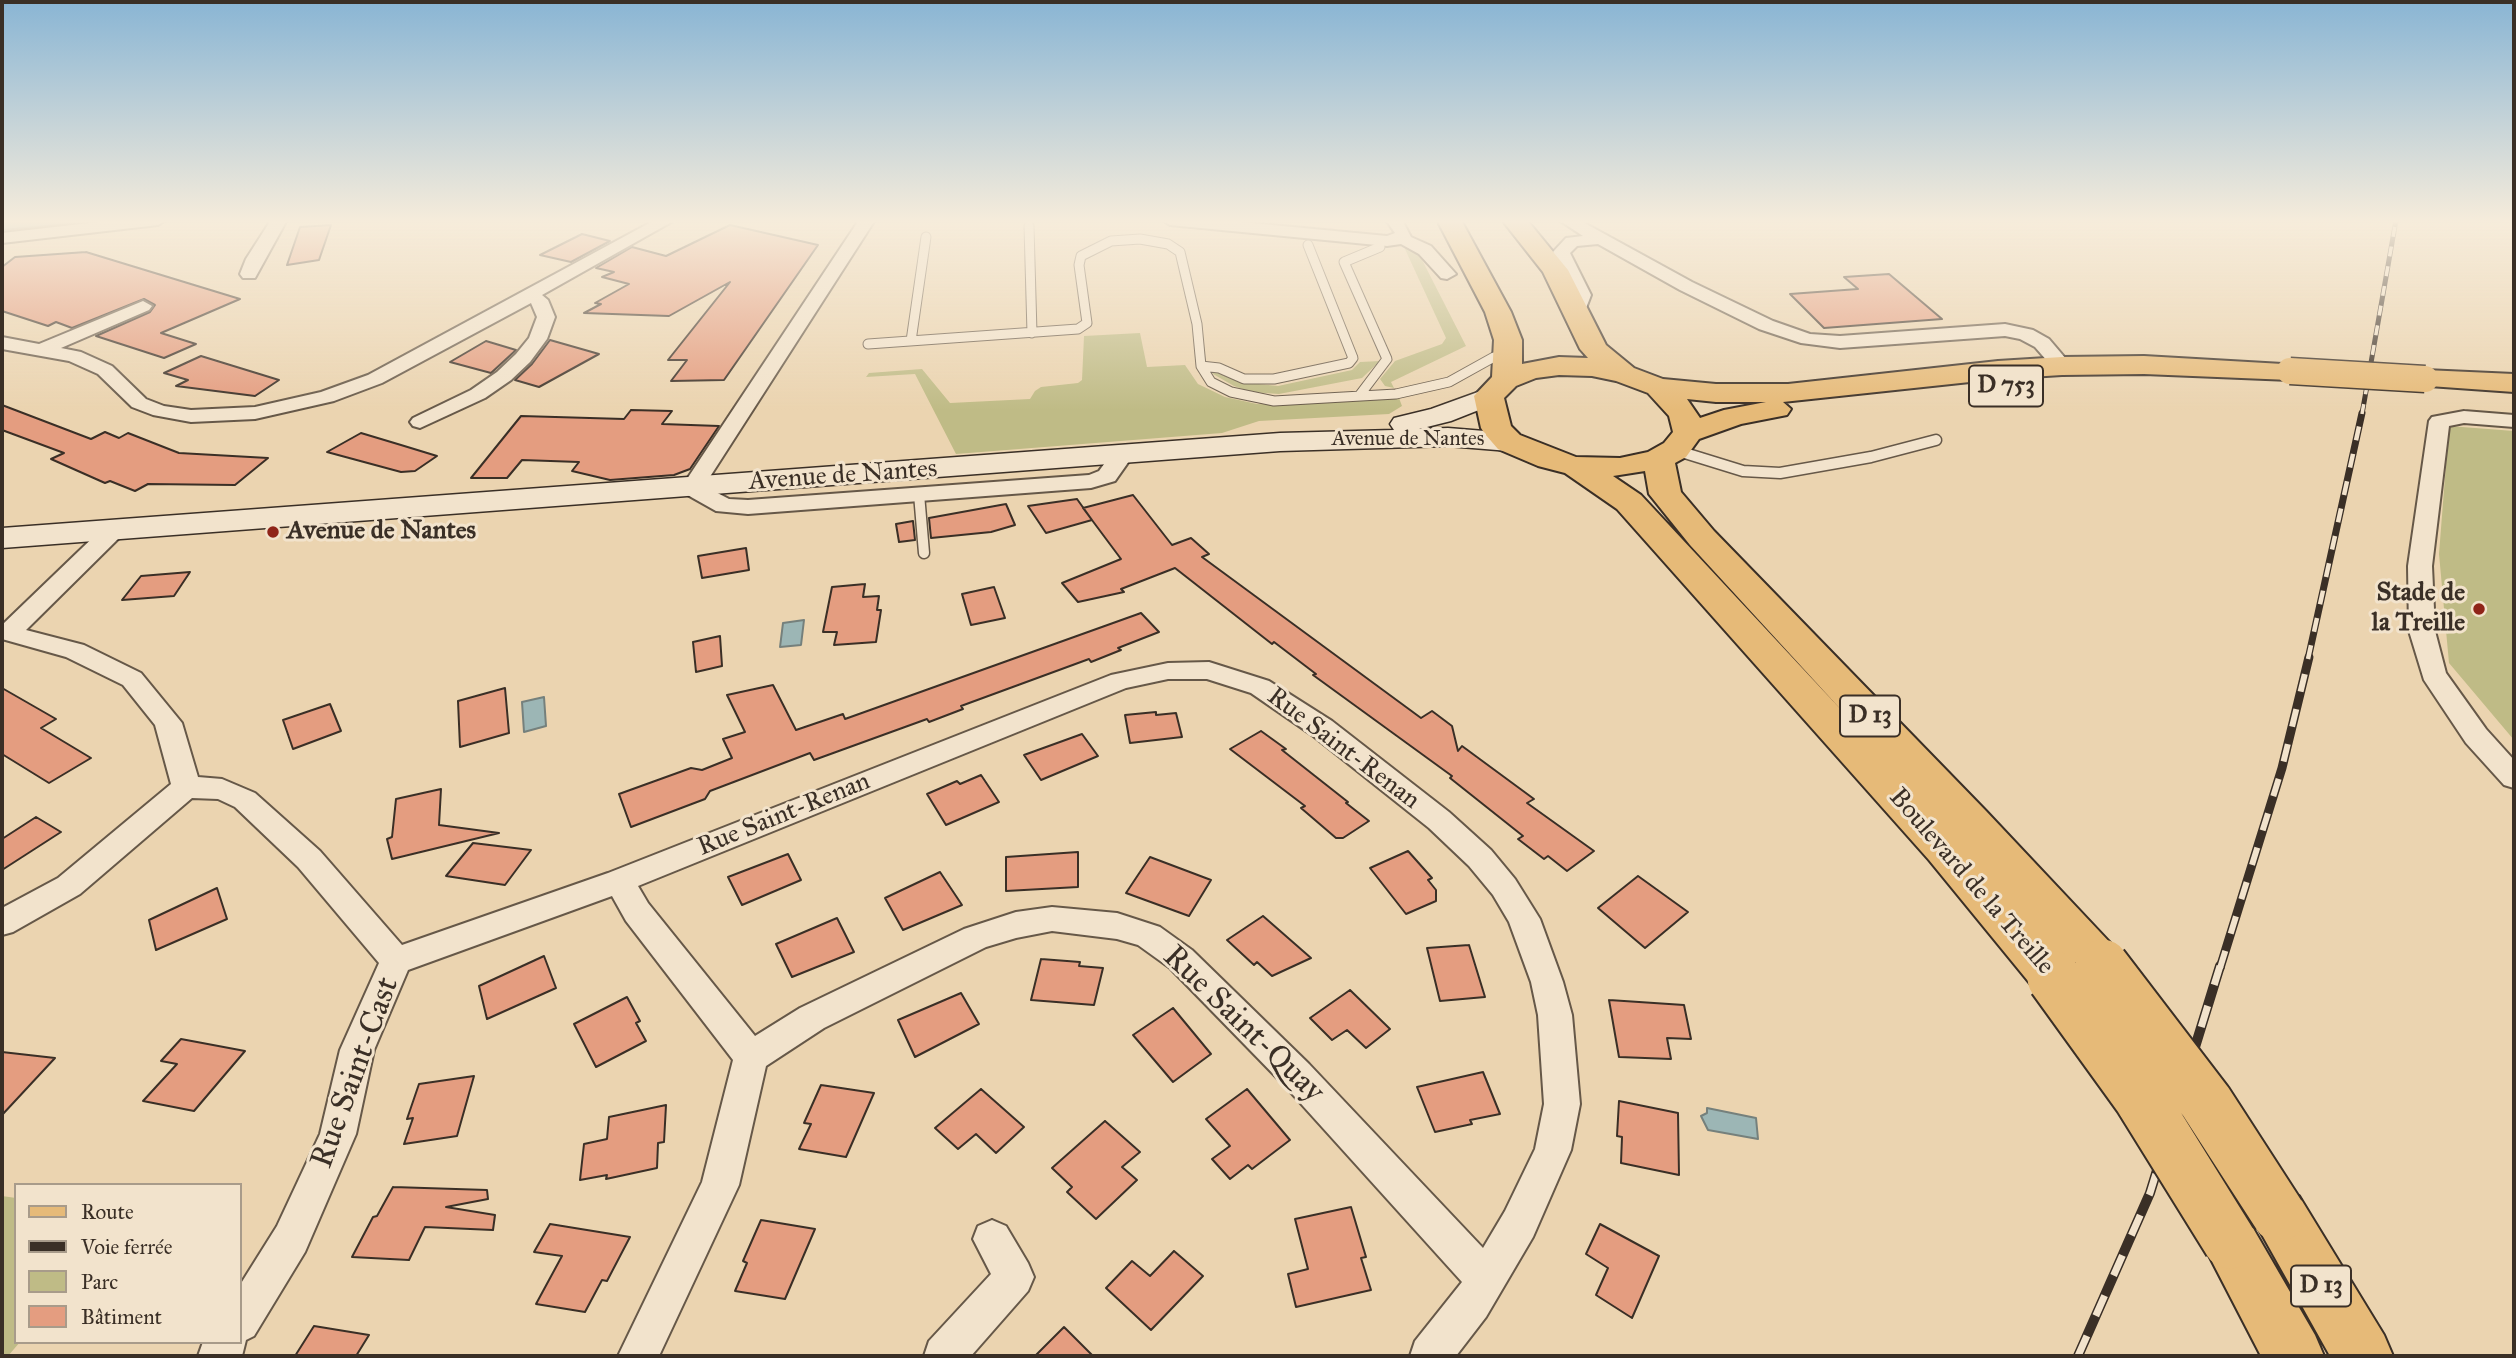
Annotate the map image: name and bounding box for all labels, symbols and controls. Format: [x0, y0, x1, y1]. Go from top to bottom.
road number: D 753 [1969, 366, 2043, 407]
street label: Avenue de Nantes [1332, 427, 1484, 453]
street label: Avenue de Nantes [748, 454, 938, 498]
place label: Avenue de Nantes [287, 516, 476, 548]
marker: Avenue de Nantes [265, 524, 281, 540]
place label: Stade de la Treille [2372, 578, 2465, 640]
marker: Stade de la Treille [2471, 601, 2487, 617]
street label: Rue Saint-Renan [1260, 681, 1426, 817]
road number: D 13 [1840, 696, 1900, 736]
street label: Rue Saint-Renan [693, 766, 875, 864]
street label: Boulevard de la Treille [1882, 783, 2060, 981]
street label: Rue Saint-Quay [1154, 938, 1332, 1112]
street label: Rue Saint-Cast [304, 972, 408, 1174]
legend [14, 1183, 242, 1344]
text: Route [81, 1199, 134, 1225]
text: Voie ferrée [81, 1234, 173, 1260]
road number: D 13 [2291, 1266, 2351, 1306]
text: Parc [81, 1269, 118, 1295]
text: Bâtiment [81, 1304, 162, 1330]

